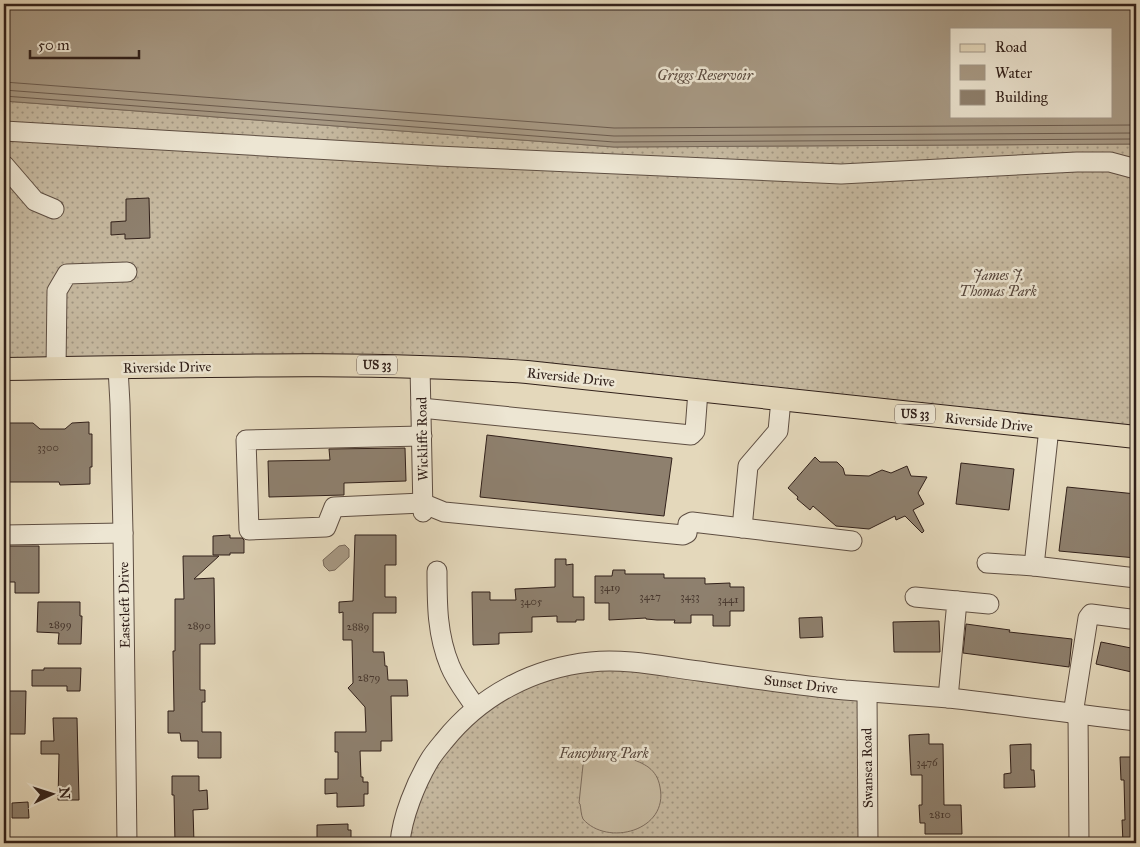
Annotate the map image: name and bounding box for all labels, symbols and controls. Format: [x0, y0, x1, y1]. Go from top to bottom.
scale bar [30, 28, 139, 60]
legend [950, 28, 1112, 118]
text: 50 m [38, 36, 70, 54]
text: Road [995, 38, 1027, 56]
text: Water [995, 64, 1032, 82]
water label: Griggs Reservoir [657, 66, 754, 84]
text: Building [995, 88, 1049, 106]
park label: James J. Thomas Park [959, 267, 1037, 300]
road number: US 33 [357, 356, 397, 374]
street label: Riverside Drive [123, 358, 211, 377]
street label: Riverside Drive [526, 364, 616, 391]
street label: Wickliffe Road [413, 397, 432, 481]
road number: US 33 [895, 404, 935, 424]
street label: Riverside Drive [944, 409, 1034, 436]
house number: 3300 [37, 441, 59, 454]
street label: Eastcleft Drive [115, 561, 134, 648]
house number: 3419 [600, 581, 620, 594]
house number: 3427 [639, 590, 661, 603]
house number: 3433 [680, 590, 700, 603]
house number: 3441 [717, 593, 739, 606]
house number: 3405 [520, 595, 542, 608]
house number: 2899 [48, 618, 72, 631]
house number: 2890 [187, 619, 211, 632]
house number: 2889 [346, 620, 370, 633]
house number: 2879 [357, 671, 381, 684]
street label: Sunset Drive [763, 672, 839, 697]
street label: Swansea Road [858, 728, 877, 808]
park label: Fancyburg Park [558, 745, 649, 762]
house number: 3476 [916, 756, 938, 769]
north arrow [28, 770, 78, 820]
text: N [56, 787, 73, 800]
house number: 2810 [929, 808, 951, 821]

